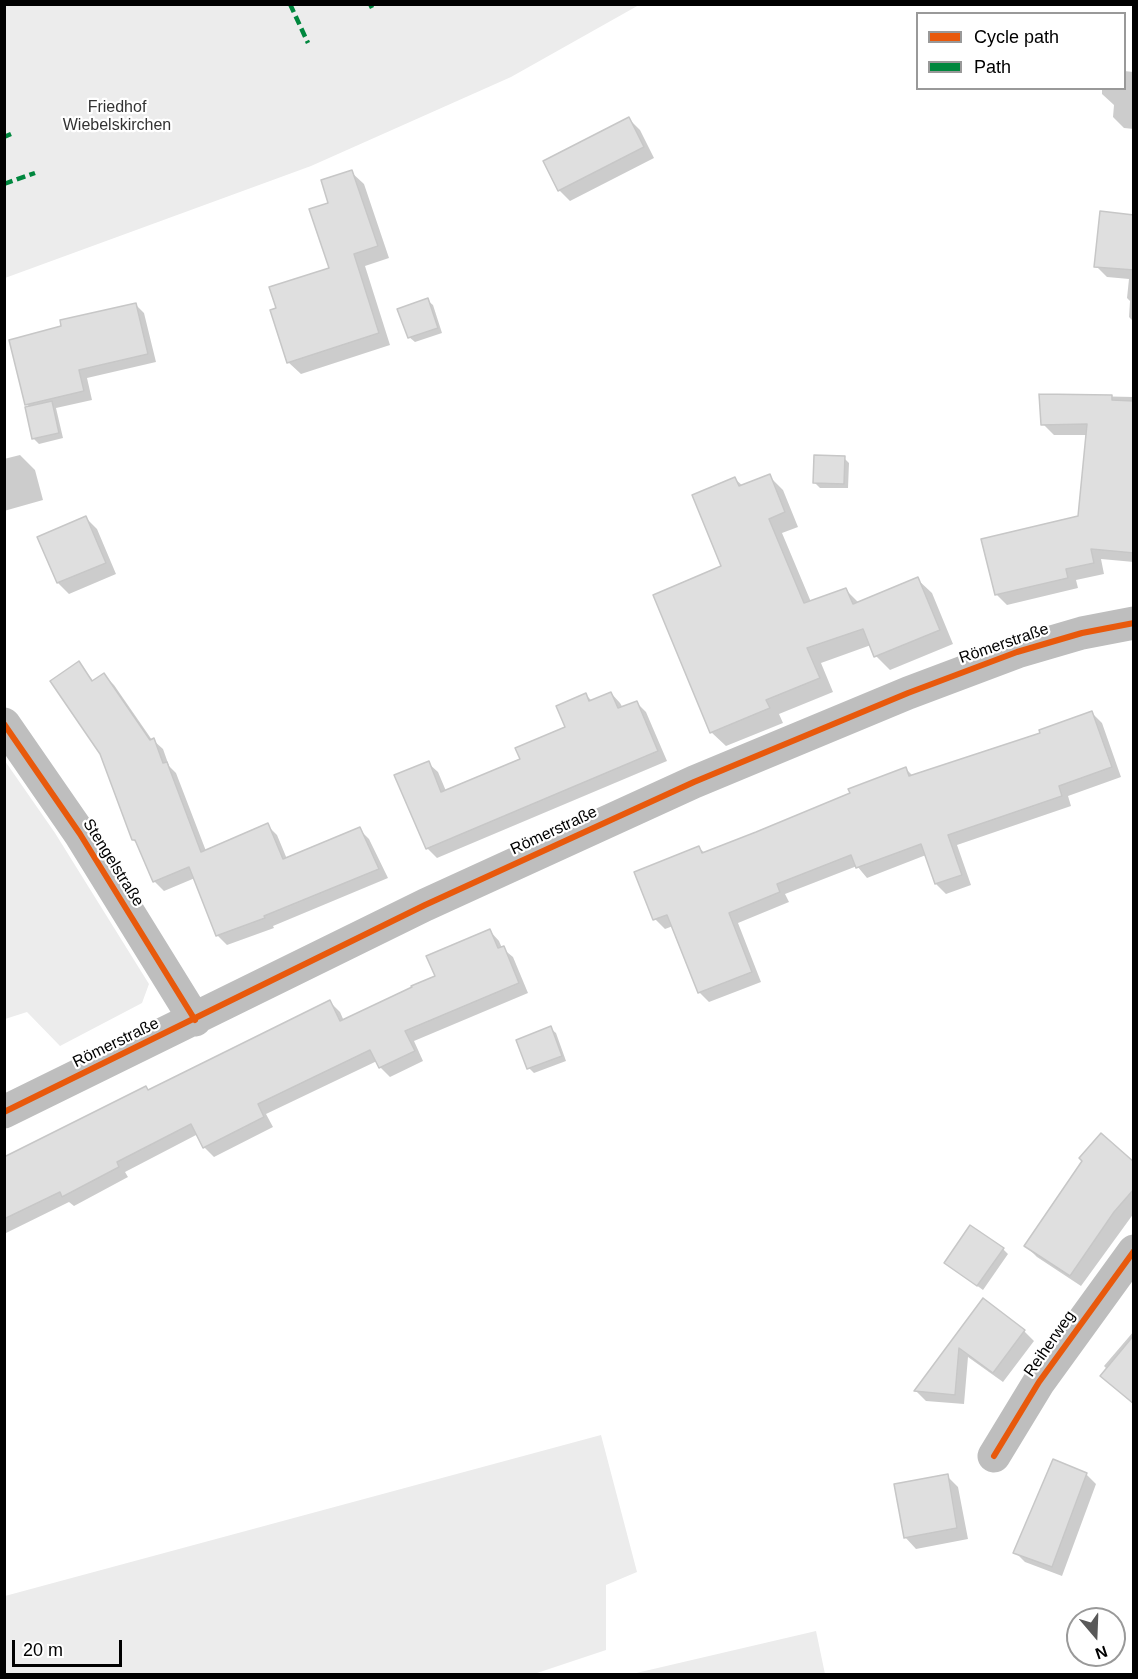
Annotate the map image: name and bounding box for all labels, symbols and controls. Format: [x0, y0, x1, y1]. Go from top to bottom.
legend [916, 12, 1126, 90]
text: Cycle path [974, 27, 1059, 47]
text: Path [974, 57, 1011, 77]
park label: Friedhof Wiebelskirchen [63, 98, 171, 136]
street label: Römerstraße [957, 620, 1051, 668]
street label: Römerstraße [508, 803, 600, 859]
street label: Stengelstraße [78, 816, 148, 910]
street label: Römerstraße [70, 1014, 162, 1072]
street label: Reiherweg [1020, 1307, 1080, 1381]
north arrow [1066, 1607, 1126, 1667]
scale bar [15, 1628, 124, 1666]
text: 20 m [23, 1640, 63, 1660]
text: N [1093, 1643, 1110, 1663]

